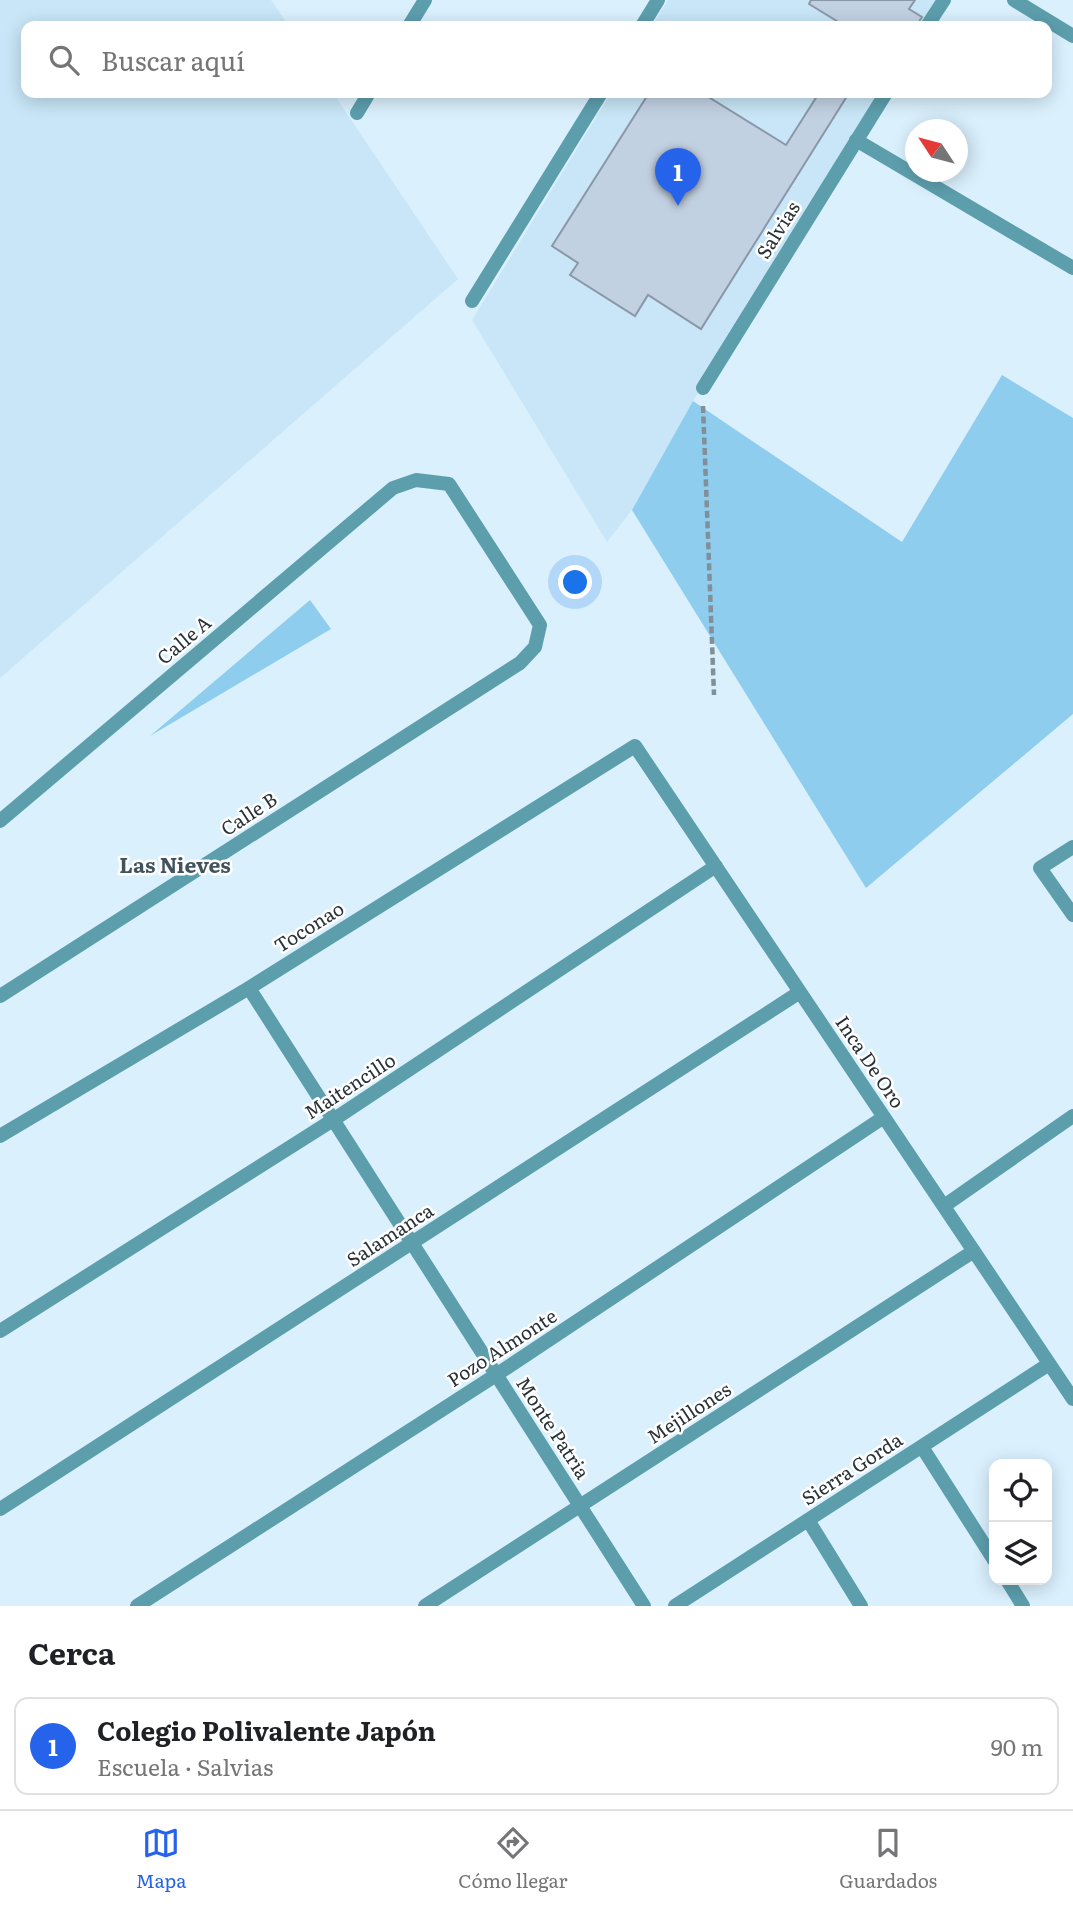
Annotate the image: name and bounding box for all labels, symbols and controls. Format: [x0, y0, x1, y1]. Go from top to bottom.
search box [21, 21, 1052, 98]
text: Buscar aquí [101, 40, 245, 79]
icon: search [45, 41, 83, 79]
north arrow [905, 119, 968, 182]
pin: 1 [655, 148, 701, 206]
street label: Salvias [748, 195, 806, 264]
your location [558, 565, 592, 599]
street label: Calle A [150, 608, 217, 670]
street label: Calle B [215, 785, 282, 842]
district label: Las Nieves [119, 848, 231, 879]
street label: Toconao [268, 894, 349, 959]
street label: Inca De Oro [829, 1010, 912, 1113]
street label: Maitencillo [298, 1045, 401, 1125]
street label: Salamanca [341, 1195, 439, 1273]
street label: Pozo Almonte [441, 1301, 562, 1393]
street label: Monte Patria [510, 1371, 598, 1485]
street label: Mejillones [641, 1374, 736, 1450]
street label: Sierra Gorda [795, 1425, 908, 1511]
map controls [989, 1459, 1052, 1585]
button: locate [989, 1459, 1052, 1522]
button: layers [989, 1522, 1052, 1585]
text: Cerca [28, 1630, 115, 1674]
text: Colegio Polivalente Japón [97, 1710, 436, 1749]
text: 1 [48, 1729, 58, 1763]
text: 90 m [991, 1729, 1043, 1763]
text: Escuela · Salvias [97, 1749, 273, 1783]
tab: Mapa [136, 1824, 187, 1894]
tab: Cómo llegar [458, 1824, 568, 1894]
tab: Guardados [839, 1824, 937, 1894]

